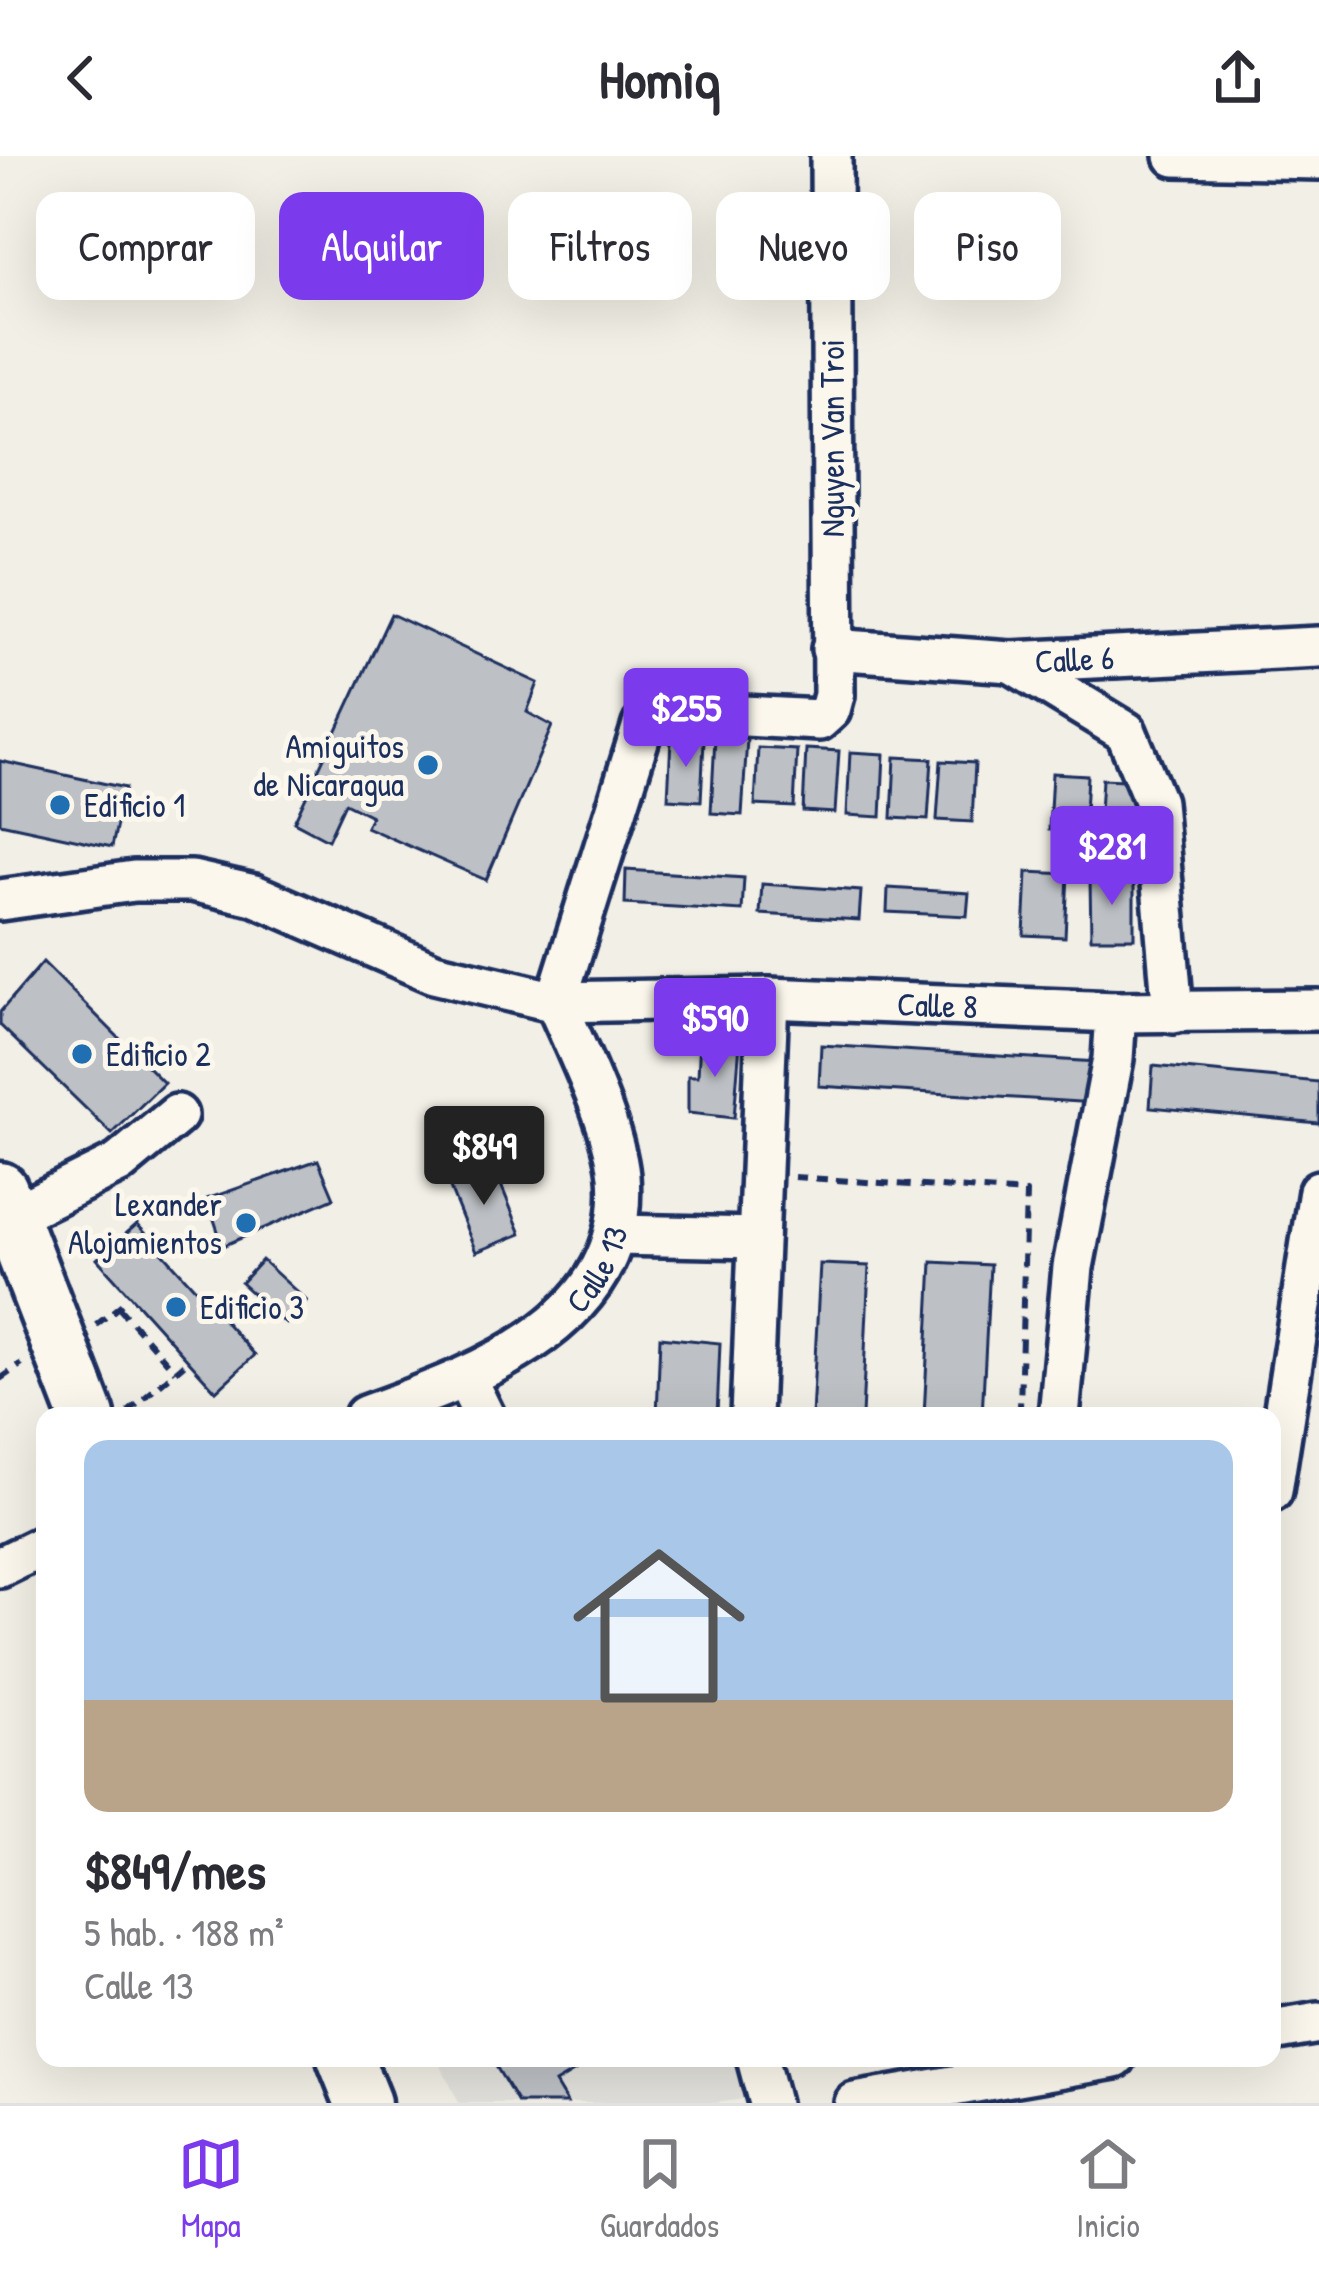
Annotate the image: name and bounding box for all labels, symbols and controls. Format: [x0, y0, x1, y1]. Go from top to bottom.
text: Homiq [599, 42, 720, 115]
icon: back [48, 45, 114, 111]
icon: share [1205, 45, 1271, 111]
chip: Comprar [36, 192, 255, 300]
chip: Alquilar [279, 192, 484, 300]
chip: Filtros [508, 192, 692, 300]
chip: Nuevo [716, 192, 890, 300]
chip: Piso [914, 192, 1061, 300]
street label: Nguyen Van Troi [810, 339, 855, 537]
street label: Calle 6 [1034, 635, 1115, 683]
pin: $255 [615, 668, 757, 770]
text: $255 [650, 680, 722, 733]
place label: Amiguitos de Nicaragua [253, 724, 404, 807]
marker: Amiguitos de Nicaragua [415, 752, 441, 778]
place label: Edificio 1 [84, 783, 185, 827]
marker: Edificio 1 [47, 792, 73, 818]
pin: $281 [1041, 806, 1183, 908]
text: $281 [1077, 818, 1147, 871]
pin: $590 [644, 978, 786, 1080]
street label: Calle 8 [896, 981, 978, 1028]
text: $590 [681, 990, 749, 1043]
place label: Edificio 2 [106, 1032, 211, 1076]
marker: Edificio 2 [69, 1041, 95, 1067]
pin: $849 [413, 1106, 555, 1208]
text: $849 [451, 1118, 517, 1171]
place label: Lexander Alojamientos [68, 1182, 222, 1264]
marker: Lexander Alojamientos [233, 1210, 259, 1236]
street label: Calle 13 [556, 1222, 638, 1322]
place label: Edificio 3 [200, 1285, 304, 1329]
marker: Edificio 3 [163, 1294, 189, 1320]
icon: home [551, 1518, 767, 1734]
text: $849/mes [84, 1836, 266, 1905]
text: 5 hab. · 188 m² [84, 1905, 284, 1958]
text: Calle 13 [84, 1958, 194, 2011]
tab: Mapa [178, 2131, 244, 2247]
tab: Guardados [600, 2131, 719, 2247]
tab: Inicio [1075, 2131, 1141, 2247]

